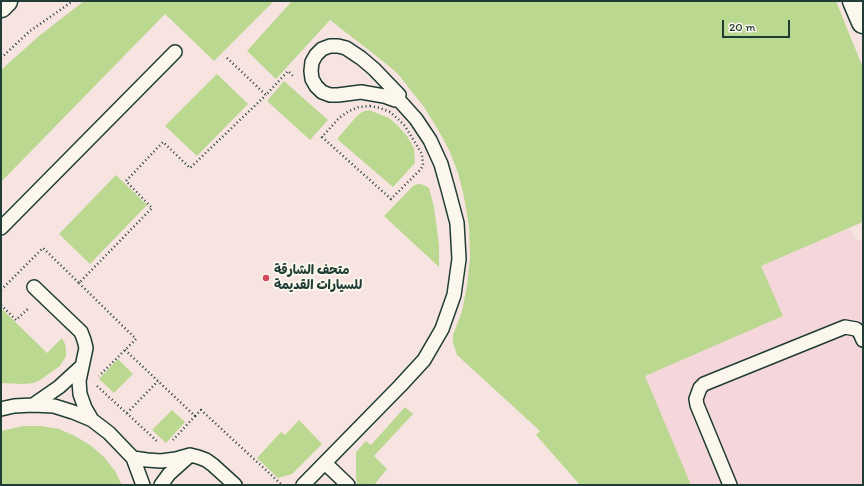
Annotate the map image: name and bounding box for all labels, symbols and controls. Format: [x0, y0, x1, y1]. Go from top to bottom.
scale bar [724, 12, 792, 38]
text: 20 m [729, 20, 756, 34]
place label: متحف الشارقة للسيارات القديمة [274, 263, 362, 294]
marker: متحف الشارقة للسيارات القديمة [261, 273, 271, 283]

